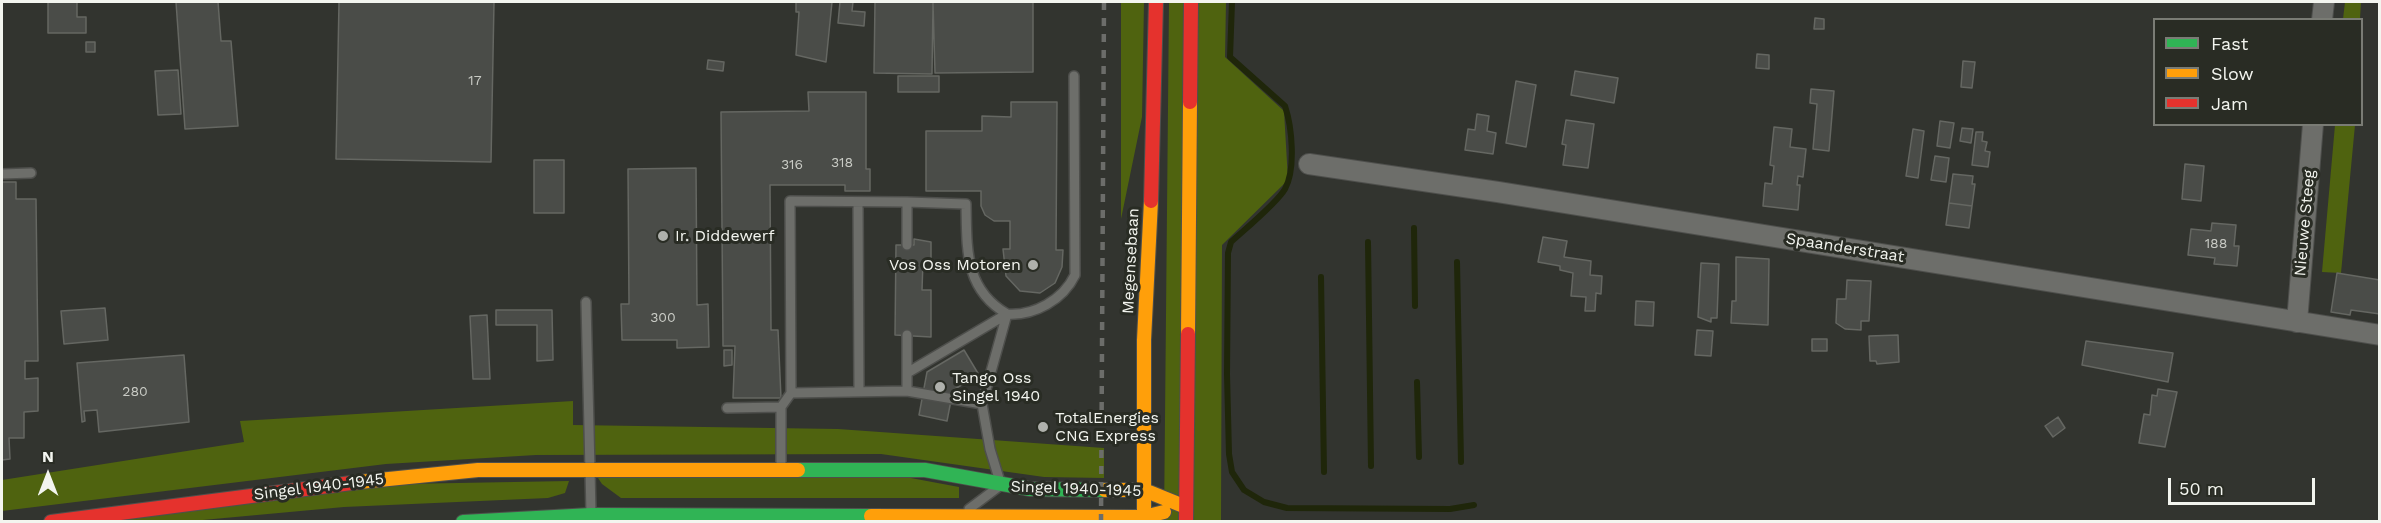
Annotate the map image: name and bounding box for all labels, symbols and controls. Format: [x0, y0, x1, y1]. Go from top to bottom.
legend [2153, 18, 2363, 126]
text: Fast [2211, 33, 2248, 54]
text: Slow [2211, 63, 2254, 84]
house number: 17 [468, 73, 482, 89]
text: Jam [2211, 93, 2248, 114]
house number: 318 [831, 155, 853, 171]
house number: 316 [781, 157, 803, 173]
street label: Nieuwe Steeg [2291, 169, 2319, 277]
street label: Megensebaan [1119, 208, 1143, 314]
place label: Ir. Diddewerf [675, 226, 775, 246]
marker: Ir. Diddewerf [656, 229, 670, 243]
street label: Spaanderstraat [1784, 229, 1906, 267]
house number: 188 [2205, 236, 2227, 252]
place label: Vos Oss Motoren [889, 255, 1021, 275]
marker: Vos Oss Motoren [1026, 258, 1040, 272]
house number: 300 [650, 310, 676, 326]
place label: Tango Oss Singel 1940 [952, 368, 1040, 406]
marker: Tango Oss Singel 1940 [933, 380, 947, 394]
house number: 280 [122, 384, 148, 400]
place label: TotalEnergies CNG Express [1055, 408, 1159, 446]
marker: TotalEnergies CNG Express [1036, 420, 1050, 434]
north arrow [18, 445, 78, 505]
text: N [42, 447, 54, 466]
scale bar [2171, 466, 2318, 504]
street label: Singel 1940-1945 [253, 469, 385, 505]
street label: Singel 1940-1945 [1010, 477, 1142, 501]
text: 50 m [2179, 478, 2224, 499]

